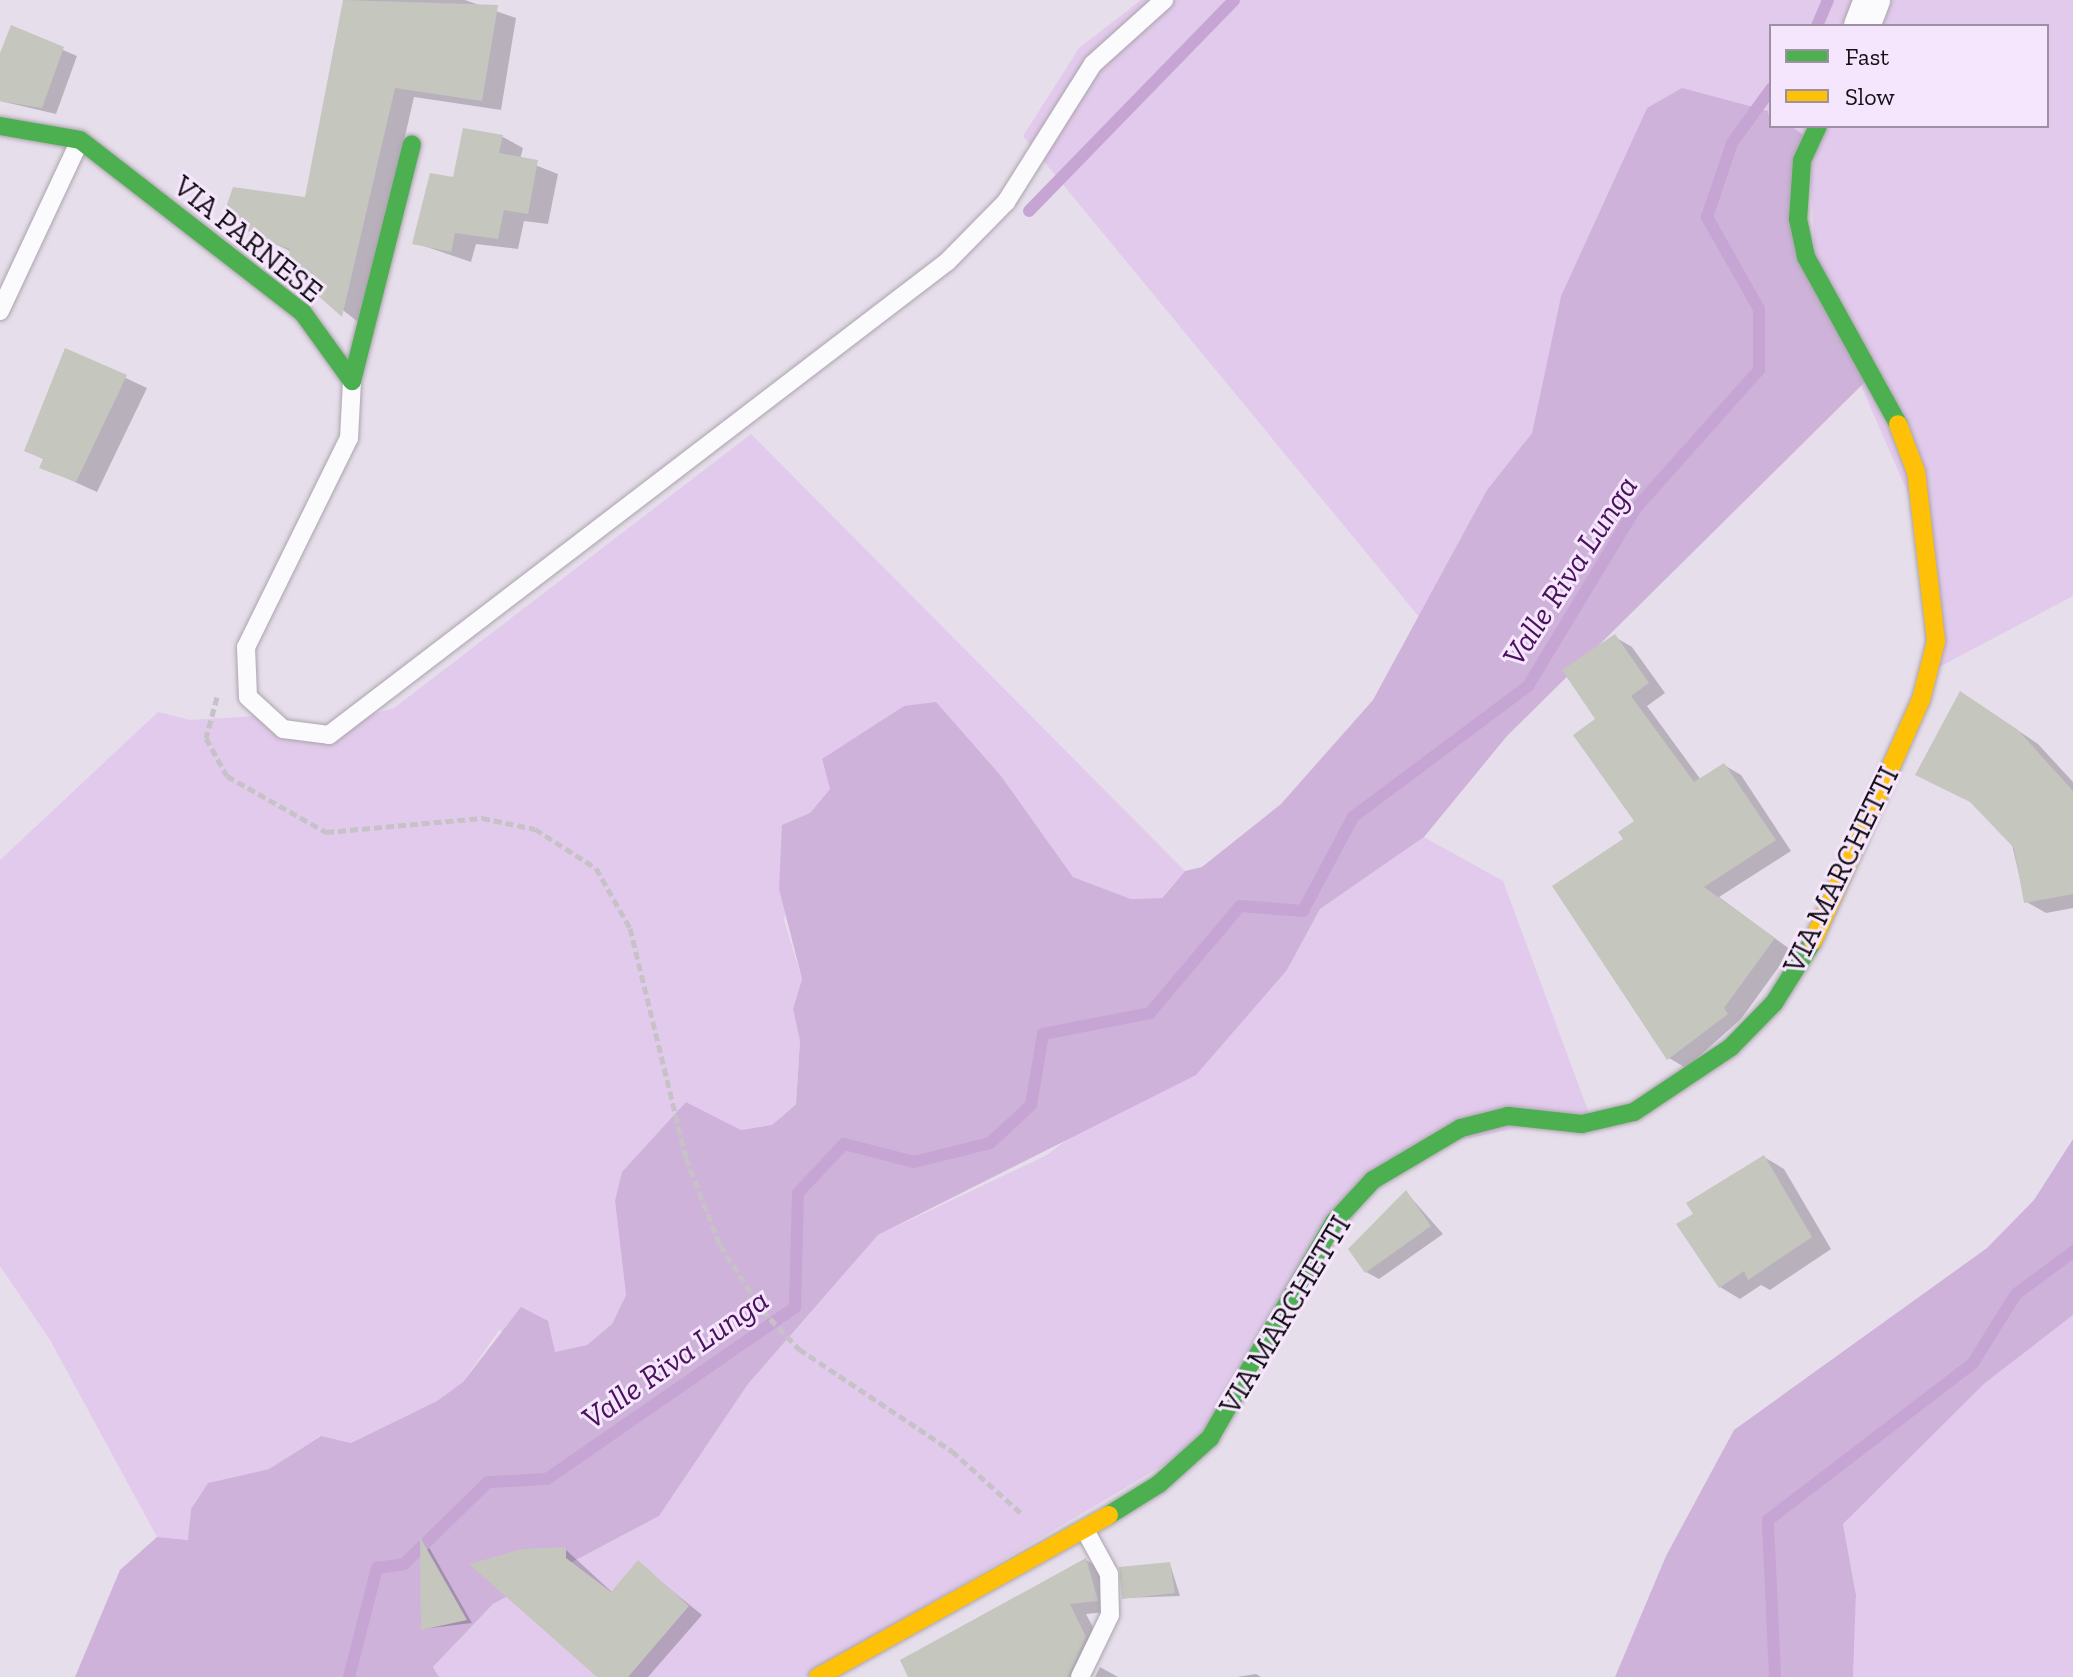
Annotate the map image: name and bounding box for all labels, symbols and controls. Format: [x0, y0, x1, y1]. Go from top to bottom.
legend [1769, 24, 2049, 128]
text: Fast [1845, 42, 1889, 71]
text: Slow [1845, 82, 1895, 111]
street label: VIA PARNESE [166, 168, 330, 310]
water label: Valle Riva Lunga [1494, 469, 1646, 673]
street label: VIA MARCHETTI [1775, 761, 1907, 979]
street label: VIA MARCHETTI [1211, 1209, 1359, 1421]
water label: Valle Riva Lunga [574, 1280, 776, 1438]

